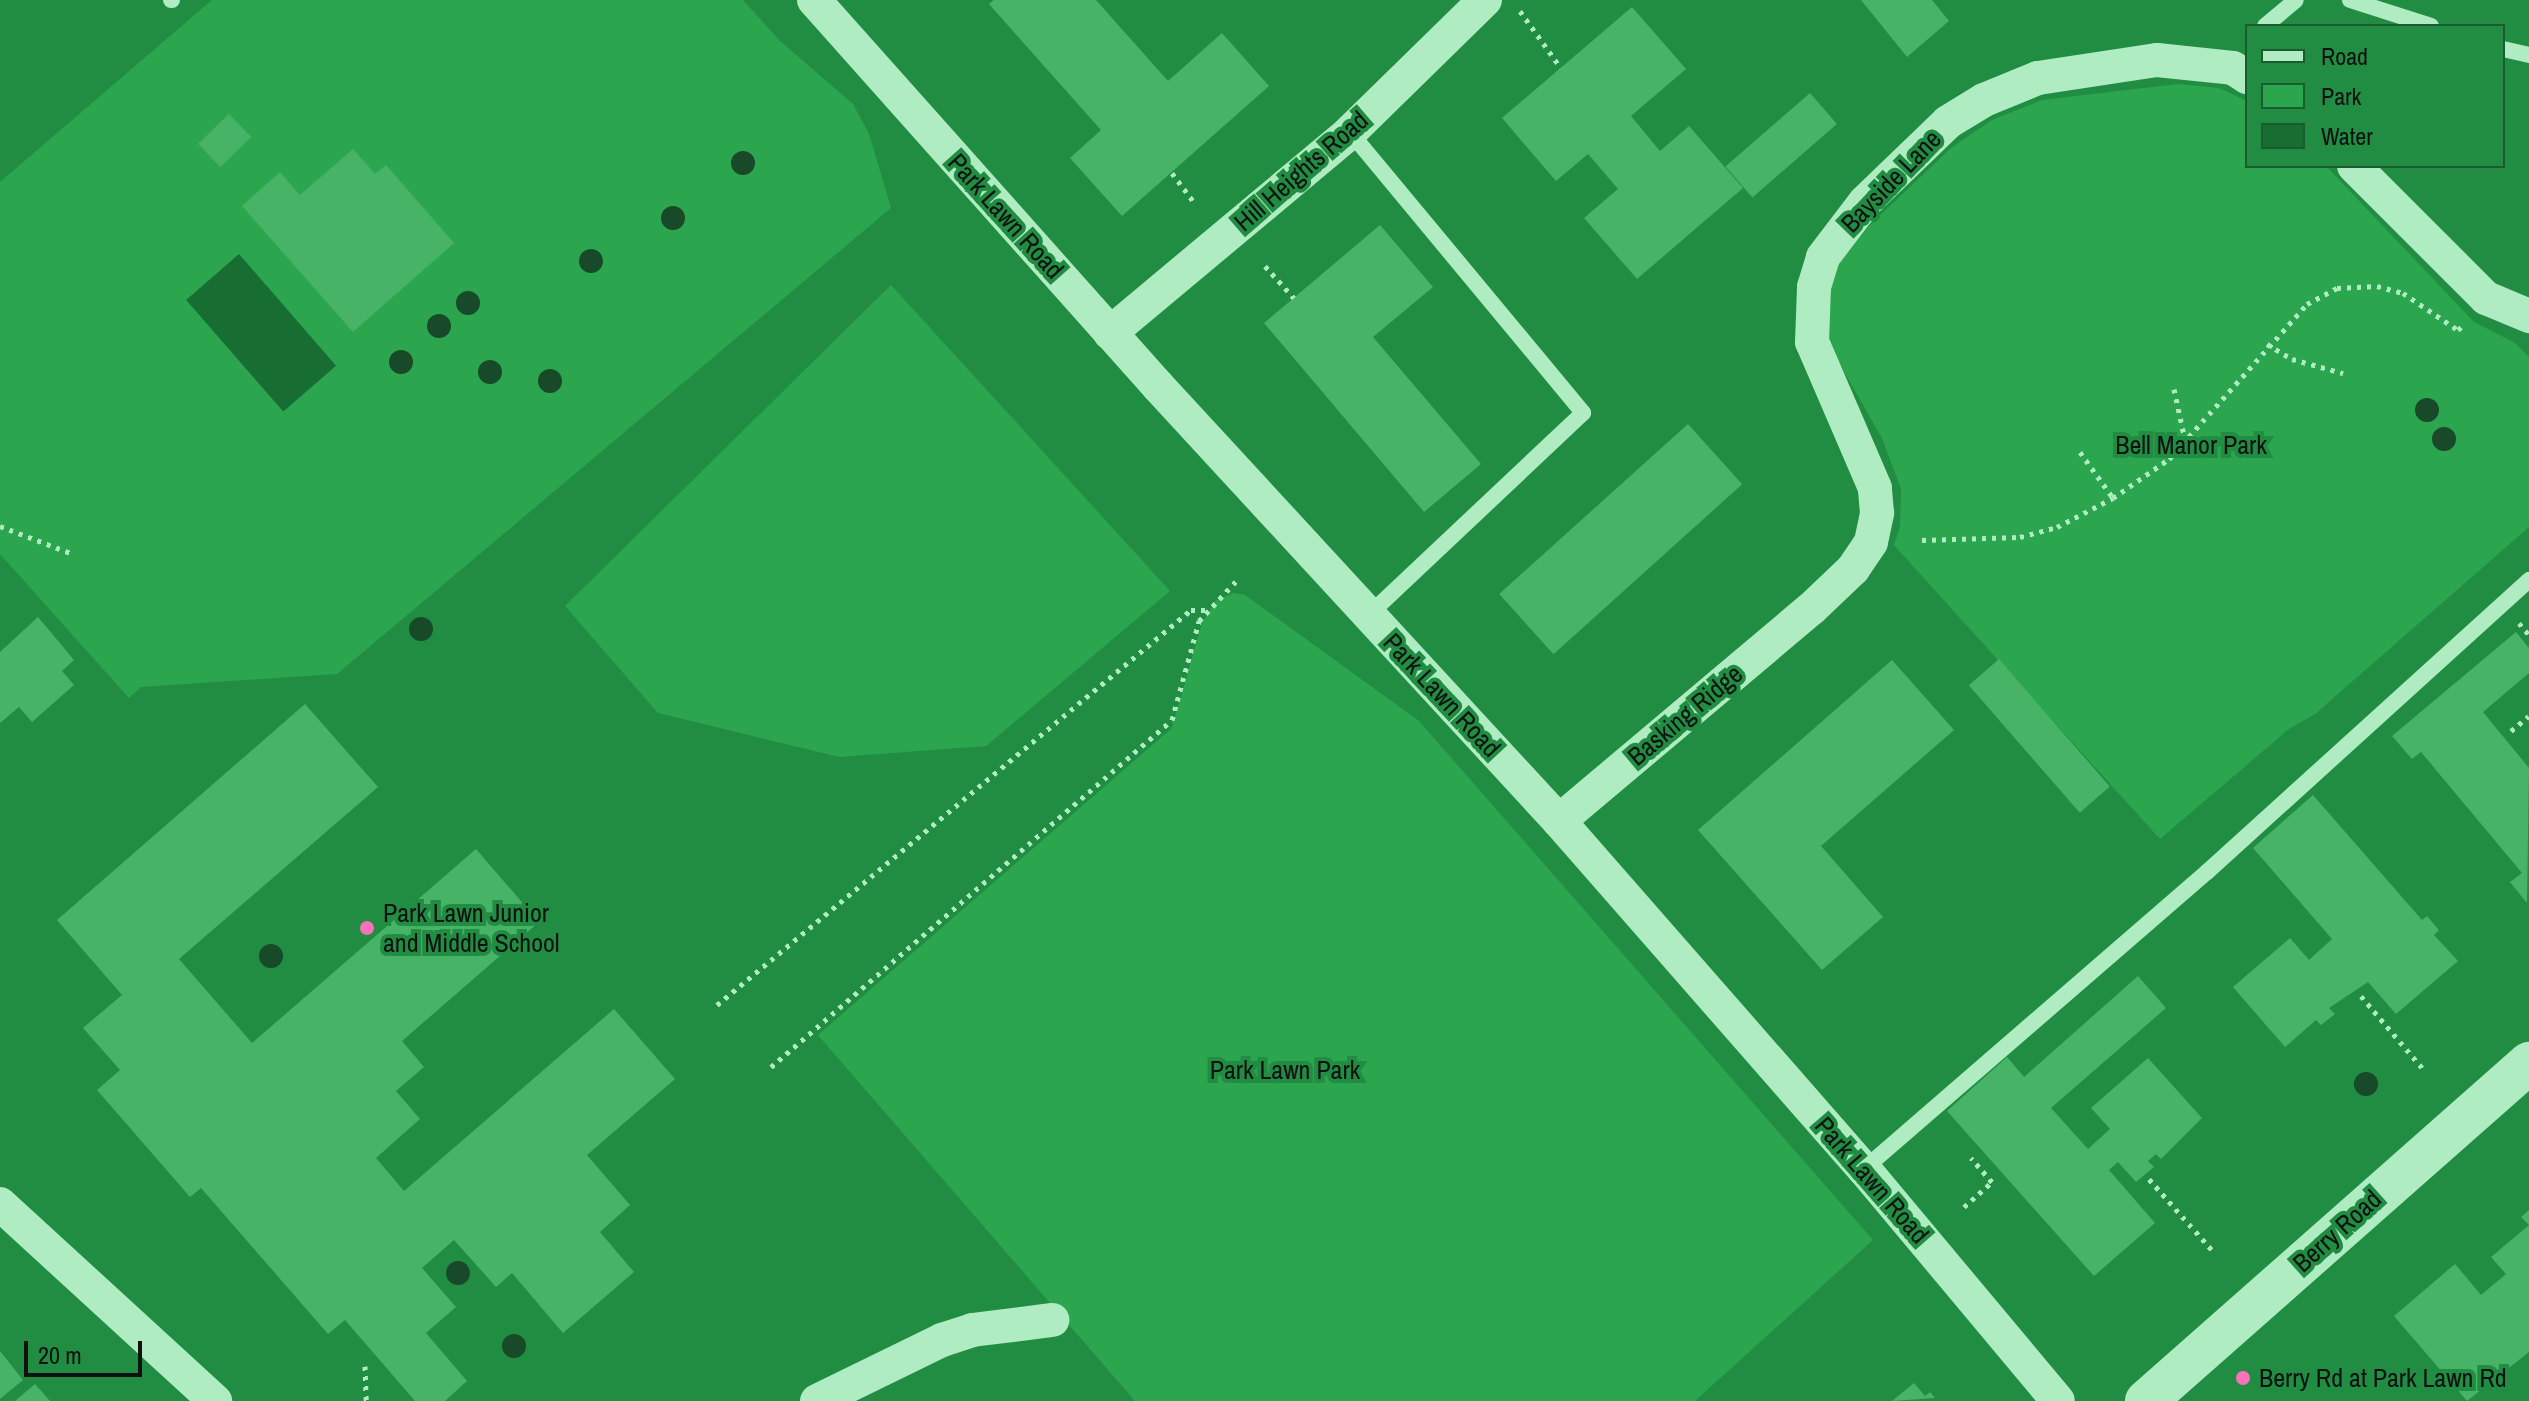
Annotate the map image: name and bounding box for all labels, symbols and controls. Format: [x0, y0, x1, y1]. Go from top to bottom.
legend [2245, 24, 2505, 168]
text: Road [2321, 40, 2368, 72]
text: Park [2321, 80, 2361, 112]
street label: Hill Heights Road [1228, 104, 1374, 238]
text: Water [2321, 120, 2373, 152]
street label: Bayside Lane [1834, 123, 1948, 239]
street label: Park Lawn Road [942, 147, 1070, 285]
park label: Bell Manor Park [2115, 429, 2267, 461]
street label: Park Lawn Road [1377, 627, 1507, 763]
street label: Basking Ridge [1621, 658, 1749, 772]
place label: Park Lawn Junior and Middle School [383, 897, 560, 958]
marker: Park Lawn Junior and Middle School [358, 919, 376, 937]
park label: Park Lawn Park [1210, 1054, 1360, 1086]
street label: Park Lawn Road [1809, 1110, 1935, 1250]
street label: Berry Road [2286, 1183, 2388, 1279]
scale bar [28, 1325, 146, 1375]
text: 20 m [38, 1339, 82, 1371]
place label: Berry Rd at Park Lawn Rd [2259, 1362, 2507, 1394]
marker: Berry Rd at Park Lawn Rd [2234, 1369, 2252, 1387]

